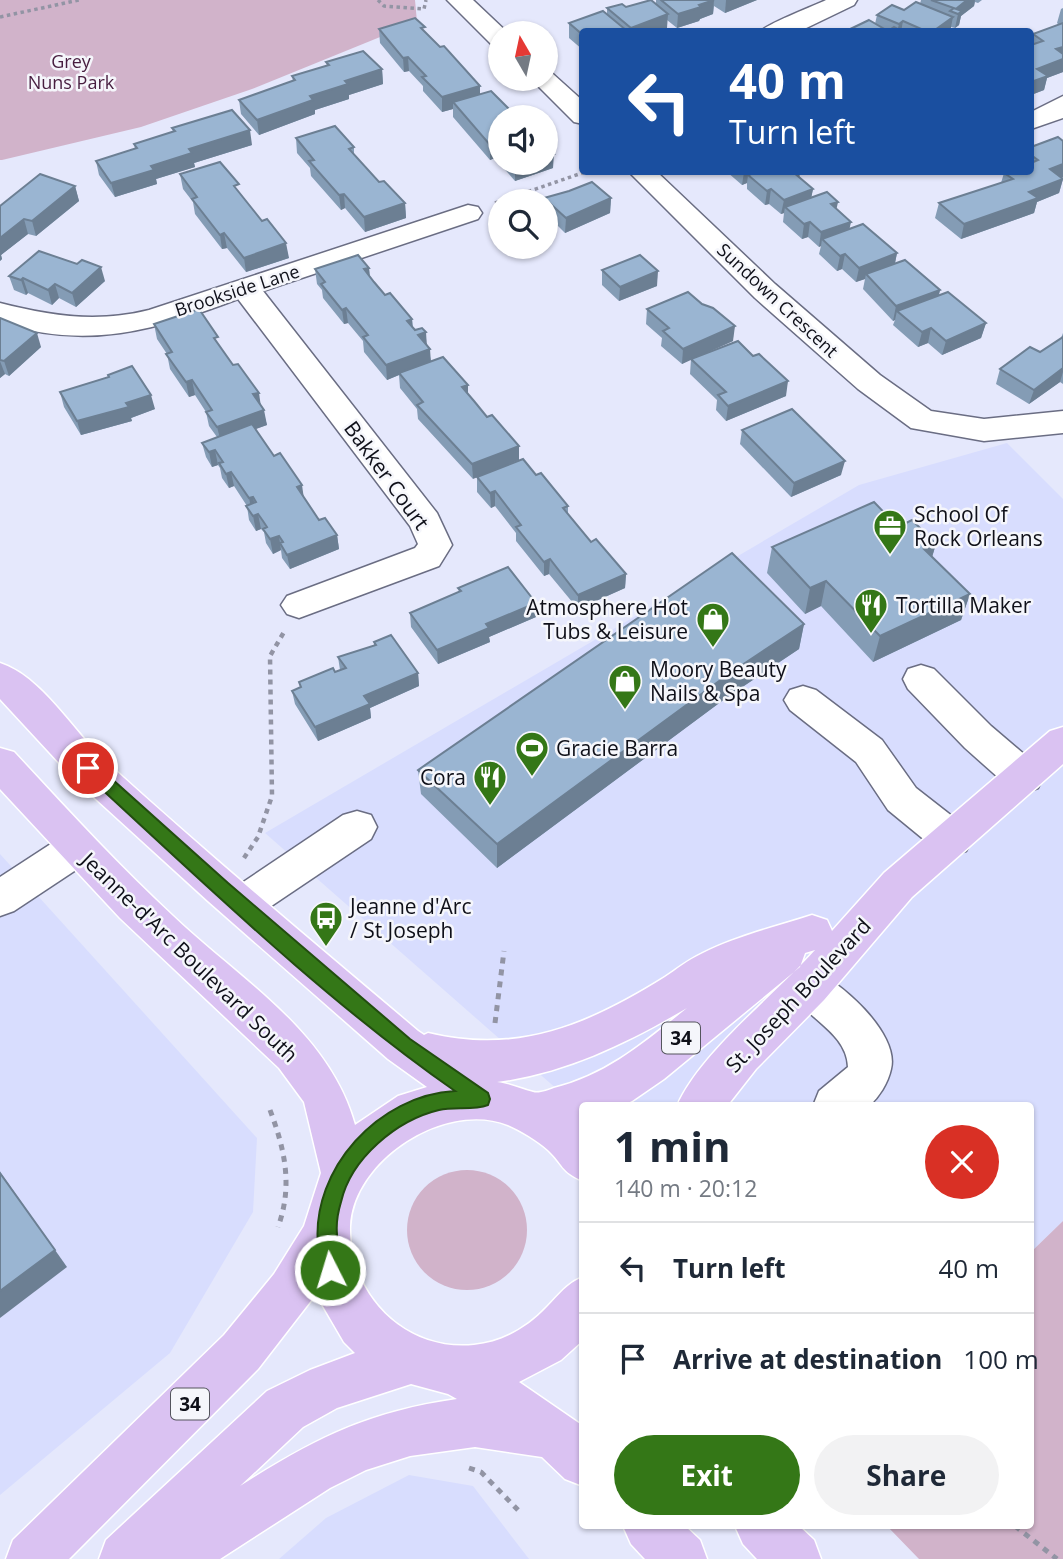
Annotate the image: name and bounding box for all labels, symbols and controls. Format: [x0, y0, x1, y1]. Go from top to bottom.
north arrow [488, 21, 558, 91]
map controls [488, 21, 558, 259]
text: 40 m [729, 47, 846, 113]
park label: Grey Nuns Park [28, 49, 115, 94]
icon: left [614, 56, 705, 147]
button: sound [488, 105, 558, 175]
text: Turn left [729, 110, 855, 153]
button: search [488, 189, 558, 259]
street label: Sundown Crescent [712, 238, 844, 362]
street label: Brookside Lane [172, 259, 302, 321]
street label: Bakker Court [338, 415, 436, 535]
place label: School Of Rock Orleans [914, 500, 1043, 552]
office icon: School Of Rock Orleans [871, 507, 909, 556]
restaurant icon: Tortilla Maker [852, 586, 890, 635]
place label: Tortilla Maker [896, 591, 1032, 619]
place label: Atmosphere Hot Tubs & Leisure [526, 593, 688, 645]
shop icon: Atmosphere Hot Tubs & Leisure [694, 600, 732, 649]
place label: Moory Beauty Nails & Spa [650, 655, 787, 707]
shop icon: Moory Beauty Nails & Spa [606, 662, 644, 711]
sports icon: Gracie Barra [513, 729, 551, 778]
place label: Gracie Barra [556, 734, 678, 762]
pin [58, 738, 118, 798]
icon: arrive [69, 749, 107, 787]
restaurant icon: Cora [471, 758, 509, 807]
place label: Cora [420, 763, 466, 791]
street label: Jeanne-d'Arc Boulevard South [74, 845, 304, 1068]
place label: Jeanne d'Arc / St Joseph [348, 892, 471, 944]
bus stop icon: Jeanne d'Arc / St Joseph [307, 899, 345, 948]
street label: St. Joseph Boulevard [719, 912, 877, 1078]
road number: 34 [662, 1022, 700, 1054]
text: 1 min [614, 1117, 731, 1174]
button: close [925, 1125, 999, 1199]
text: 140 m · 20:12 [614, 1172, 757, 1204]
position arrow [293, 1233, 367, 1307]
icon: left [614, 1249, 652, 1287]
text: Turn left [673, 1250, 785, 1286]
text: 40 m [938, 1250, 999, 1286]
icon: arrive [614, 1340, 652, 1378]
text: Arrive at destination [673, 1341, 942, 1377]
text: 100 m [963, 1341, 1039, 1377]
road number: 34 [171, 1388, 209, 1420]
button: Exit [614, 1435, 800, 1515]
button: Share [814, 1435, 999, 1515]

